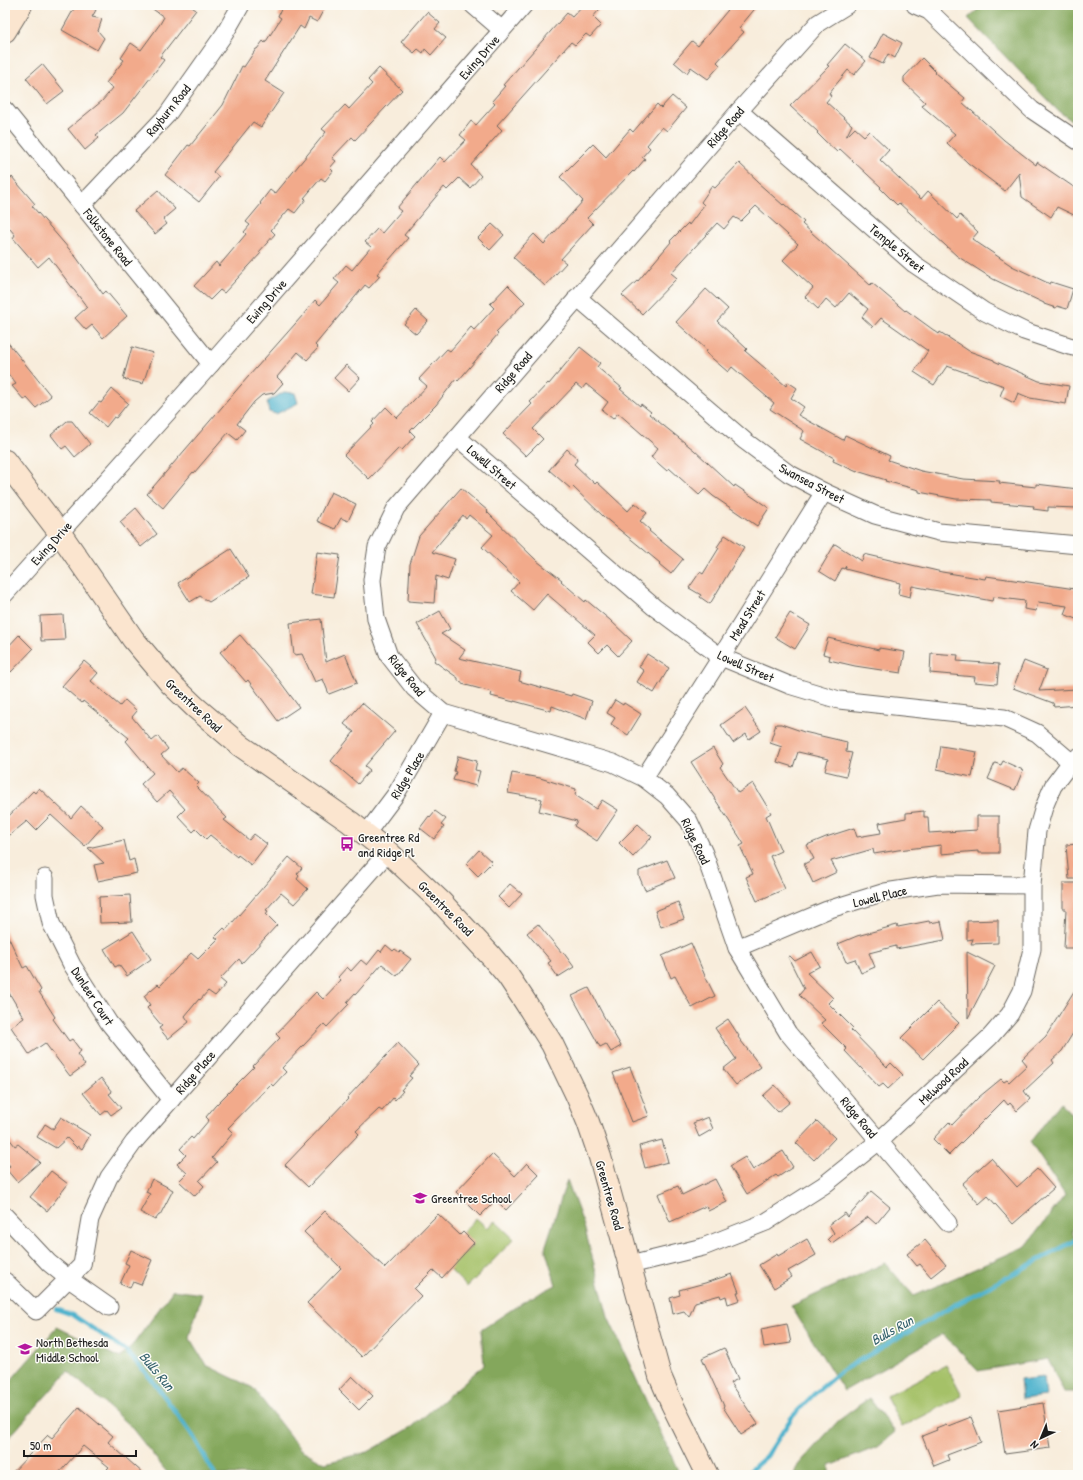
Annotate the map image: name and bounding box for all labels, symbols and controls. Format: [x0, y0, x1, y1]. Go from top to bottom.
street label: Ewing Drive [455, 31, 503, 83]
street label: Rayburn Road [141, 80, 195, 140]
street label: Ridge Road [702, 103, 748, 151]
street label: Folkstone Road [79, 204, 137, 269]
street label: Temple Street [865, 219, 929, 277]
street label: Ewing Drive [242, 275, 290, 327]
street label: Ridge Road [490, 348, 536, 396]
street label: Lowell Street [463, 440, 521, 494]
street label: Swansea Street [776, 458, 848, 508]
street label: Ewing Drive [26, 517, 76, 569]
street label: Mead Street [724, 586, 770, 644]
street label: Lowell Street [715, 646, 778, 687]
street label: Ridge Road [385, 650, 429, 700]
street label: Greentree Road [162, 674, 226, 736]
street label: Ridge Place [386, 748, 428, 802]
street label: Ridge Road [677, 815, 715, 867]
place label: Greentree Rd and Ridge Pl [358, 828, 419, 861]
bus stop icon: Greentree Rd and Ridge Pl [339, 836, 355, 852]
street label: Greentree Road [414, 876, 478, 940]
street label: Lowell Place [851, 881, 909, 911]
street label: Dunleer Court [67, 963, 119, 1029]
street label: Ridge Place [171, 1046, 219, 1098]
street label: Melwood Road [914, 1053, 972, 1109]
street label: Ridge Road [836, 1092, 882, 1142]
street label: Greentree Road [591, 1158, 629, 1232]
place label: Greentree School [431, 1189, 512, 1207]
school or university icon: Greentree School [412, 1190, 428, 1206]
water label: Bulls Run [867, 1309, 918, 1349]
place label: North Bethesda Middle School [36, 1333, 108, 1366]
school or university icon: North Bethesda Middle School [17, 1341, 33, 1357]
water label: Bulls Run [135, 1347, 180, 1396]
north arrow [1021, 1418, 1061, 1458]
scale bar [24, 1432, 136, 1458]
text: 50 m [30, 1437, 51, 1454]
text: N [1027, 1438, 1041, 1452]

